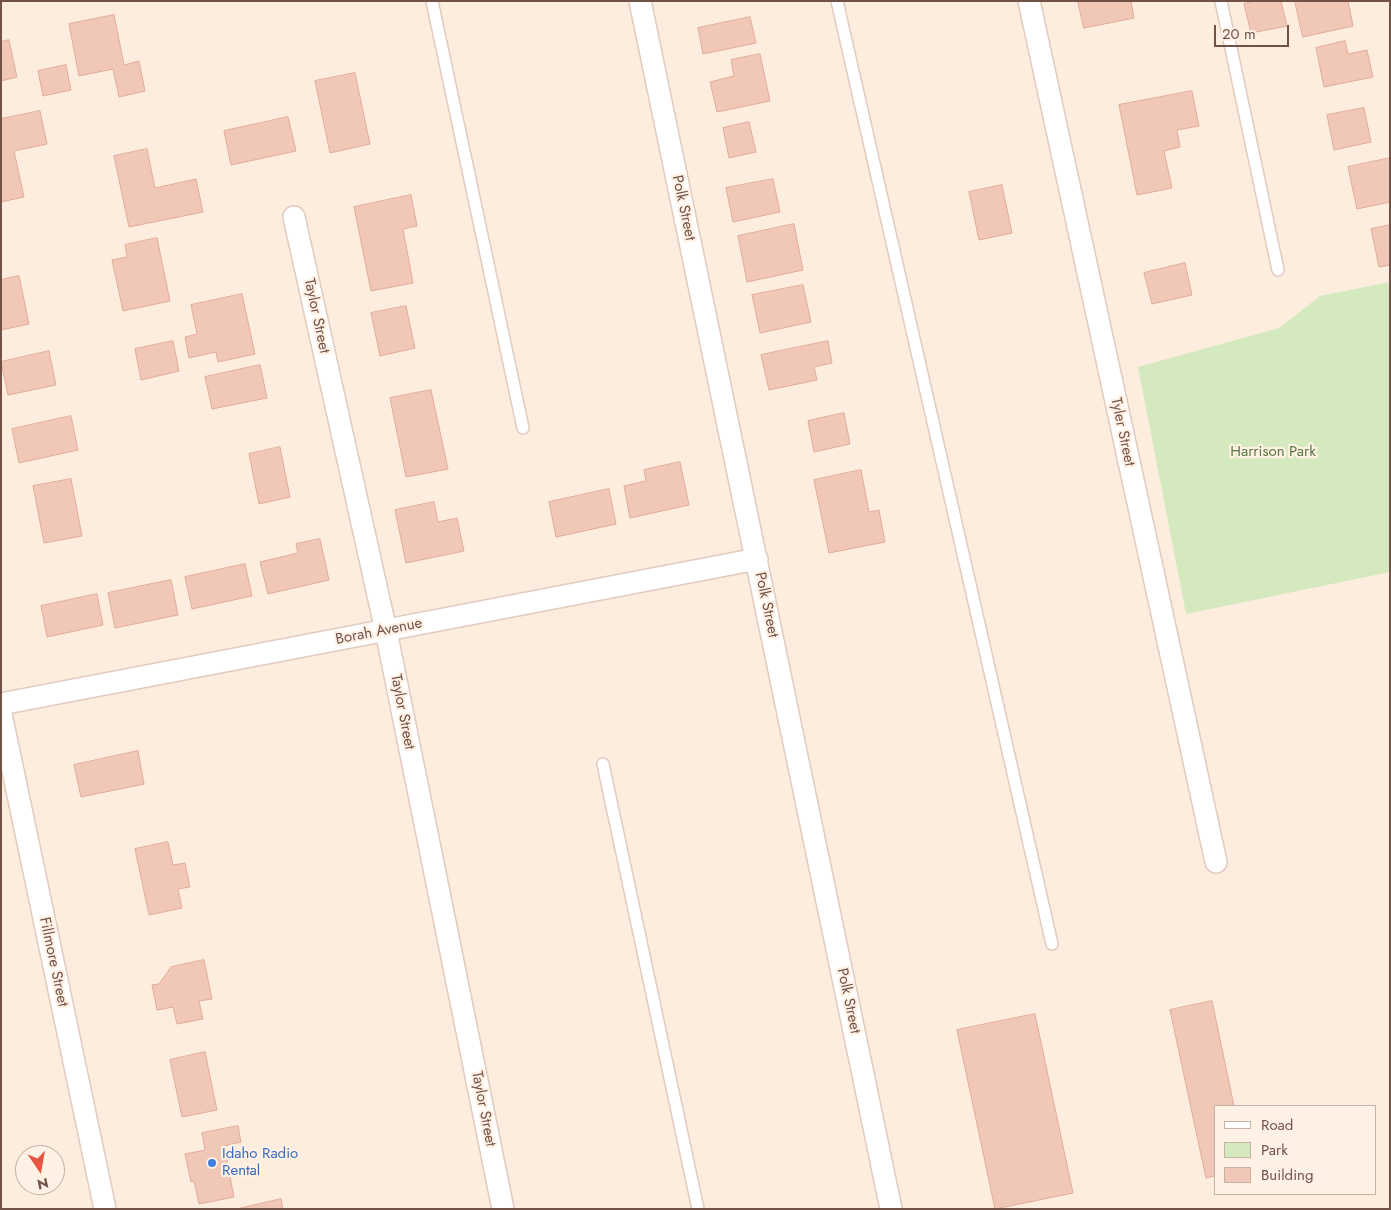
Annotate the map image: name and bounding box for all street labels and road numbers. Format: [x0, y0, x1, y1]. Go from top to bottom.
street label: Polk Street [667, 174, 699, 242]
street label: Taylor Street [299, 277, 333, 355]
street label: Tyler Street [1106, 396, 1138, 468]
street label: Polk Street [750, 571, 782, 639]
street label: Borah Avenue [334, 615, 424, 649]
street label: Taylor Street [386, 673, 418, 751]
street label: Fillmore Street [35, 916, 71, 1008]
street label: Polk Street [832, 967, 864, 1035]
street label: Taylor Street [467, 1070, 499, 1148]

